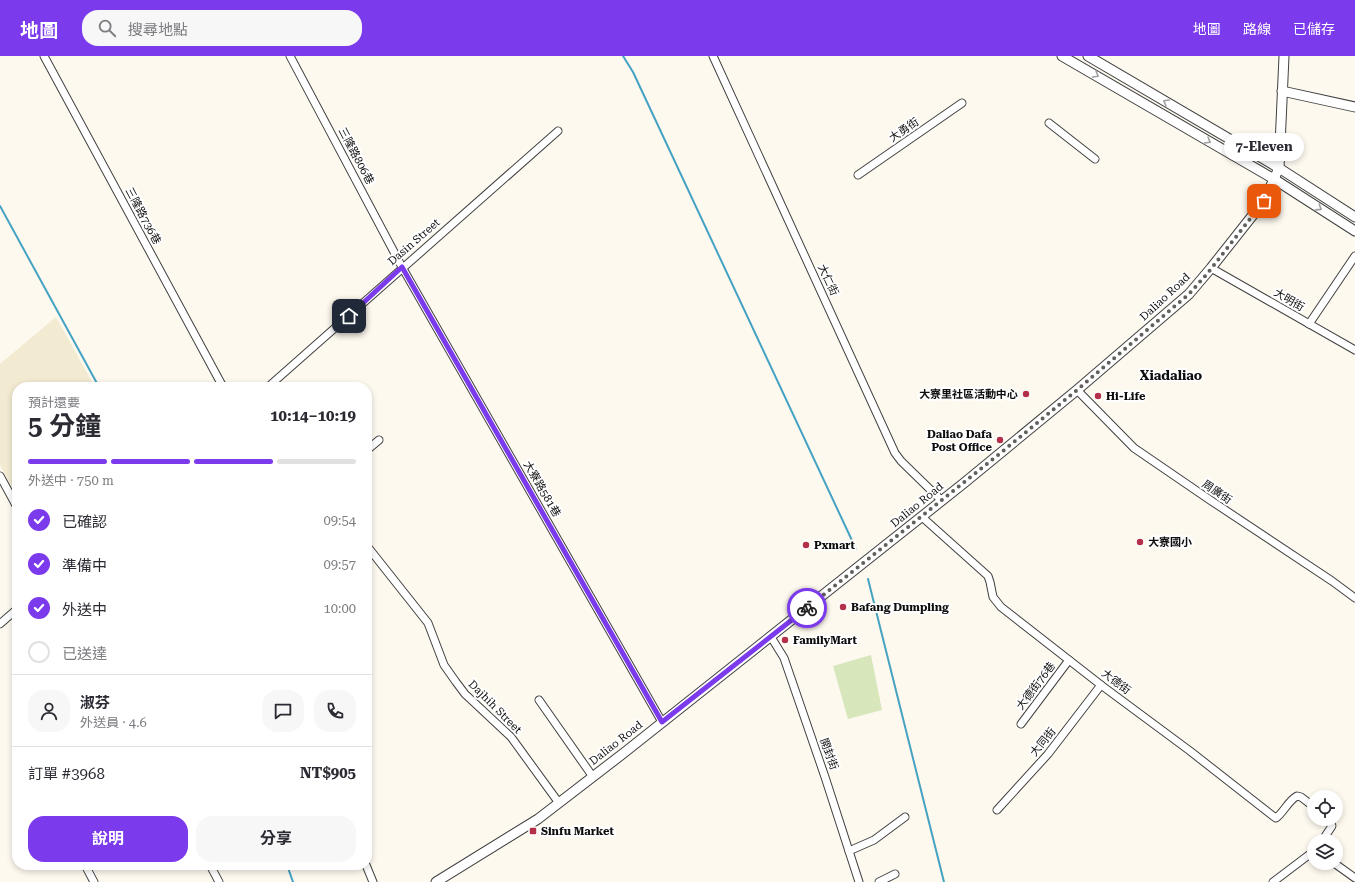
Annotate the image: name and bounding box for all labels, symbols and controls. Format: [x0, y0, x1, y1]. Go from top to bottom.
search box [82, 10, 362, 46]
icon: search [96, 17, 118, 39]
text: 地圖 [20, 19, 58, 42]
text: 搜尋地點 [128, 21, 188, 39]
text: 地圖 [1193, 21, 1221, 37]
text: 路線 [1243, 21, 1271, 37]
text: 已儲存 [1293, 21, 1335, 37]
one-way arrow [1092, 71, 1099, 78]
one-way arrow [1163, 99, 1170, 107]
street label: 大勇街 [887, 115, 921, 145]
street label: 三隆路806巷 [336, 125, 376, 187]
callout: 7-Eleven [1224, 133, 1304, 161]
one-way arrow [1204, 136, 1211, 143]
text: 7-Eleven [1235, 139, 1293, 154]
pin [1247, 184, 1281, 218]
street label: 三隆路736巷 [123, 185, 163, 247]
icon: bag [1253, 190, 1275, 212]
one-way arrow [1315, 204, 1322, 211]
street label: Dasin Street [385, 216, 443, 268]
street label: 大仁街 [815, 262, 841, 298]
street label: Daliao Road [1137, 270, 1193, 324]
street label: 大明街 [1271, 286, 1307, 314]
pin [332, 299, 366, 333]
icon: home [338, 305, 360, 327]
district label: Xiadaliao [1140, 368, 1202, 383]
place label: 大寮里社區活動中心 [919, 388, 1018, 401]
marker: 大寮里社區活動中心 [1021, 389, 1031, 399]
place label: Hi-Life [1106, 390, 1146, 403]
marker: Hi-Life [1093, 391, 1103, 401]
text: 預計還要 [28, 395, 80, 410]
text: 10:14–10:19 [270, 407, 356, 425]
text: 5 分鐘 [28, 411, 101, 441]
place label: Daliao Dafa Post Office [927, 428, 993, 454]
marker: Daliao Dafa Post Office [995, 435, 1005, 445]
street label: 大寮路581巷 [521, 459, 563, 519]
text: 外送中 · 750 m [28, 473, 114, 488]
street label: 周廣街 [1200, 477, 1234, 507]
street label: Daliao Road [888, 480, 946, 530]
icon: check [28, 509, 50, 531]
text: 已確認 [62, 513, 107, 531]
text: 09:54 [324, 513, 356, 528]
place label: 大寮國小 [1148, 536, 1192, 549]
marker: 大寮國小 [1135, 537, 1145, 547]
place label: Pxmart [814, 539, 856, 552]
marker: Pxmart [801, 540, 811, 550]
icon: check [28, 553, 50, 575]
text: 準備中 [62, 557, 107, 575]
text: 09:57 [324, 557, 356, 572]
courier [787, 588, 827, 628]
icon: check [28, 597, 50, 619]
icon: bike [796, 597, 818, 619]
text: 外送中 [62, 601, 107, 619]
text: 10:00 [324, 601, 356, 616]
place label: Bafang Dumpling [851, 601, 949, 614]
marker: Bafang Dumpling [838, 602, 848, 612]
place label: FamilyMart [793, 634, 857, 647]
marker: FamilyMart [780, 635, 790, 645]
text: 已送達 [62, 645, 107, 663]
street label: 大德街76巷 [1014, 660, 1058, 712]
street label: 大德街 [1099, 667, 1133, 697]
street label: Dajhih Street [466, 678, 524, 736]
button: person [28, 690, 70, 732]
button: chat [262, 690, 304, 732]
button: phone [314, 690, 356, 732]
text: 淑芬 [80, 694, 110, 712]
text: 外送員 · 4.6 [80, 715, 147, 730]
street label: Daliao Road [587, 718, 645, 768]
street label: 大同街 [1028, 725, 1058, 759]
street label: 開封街 [817, 736, 841, 772]
text: NT$905 [300, 764, 356, 782]
text: 訂單 #3968 [28, 765, 105, 783]
map controls [1307, 790, 1343, 870]
button: locate [1307, 790, 1343, 826]
button: 說明 [28, 816, 188, 862]
button: 分享 [196, 816, 356, 862]
place label: Sinfu Market [541, 825, 614, 838]
marker: Sinfu Market [528, 826, 538, 836]
button: layers [1307, 834, 1343, 870]

